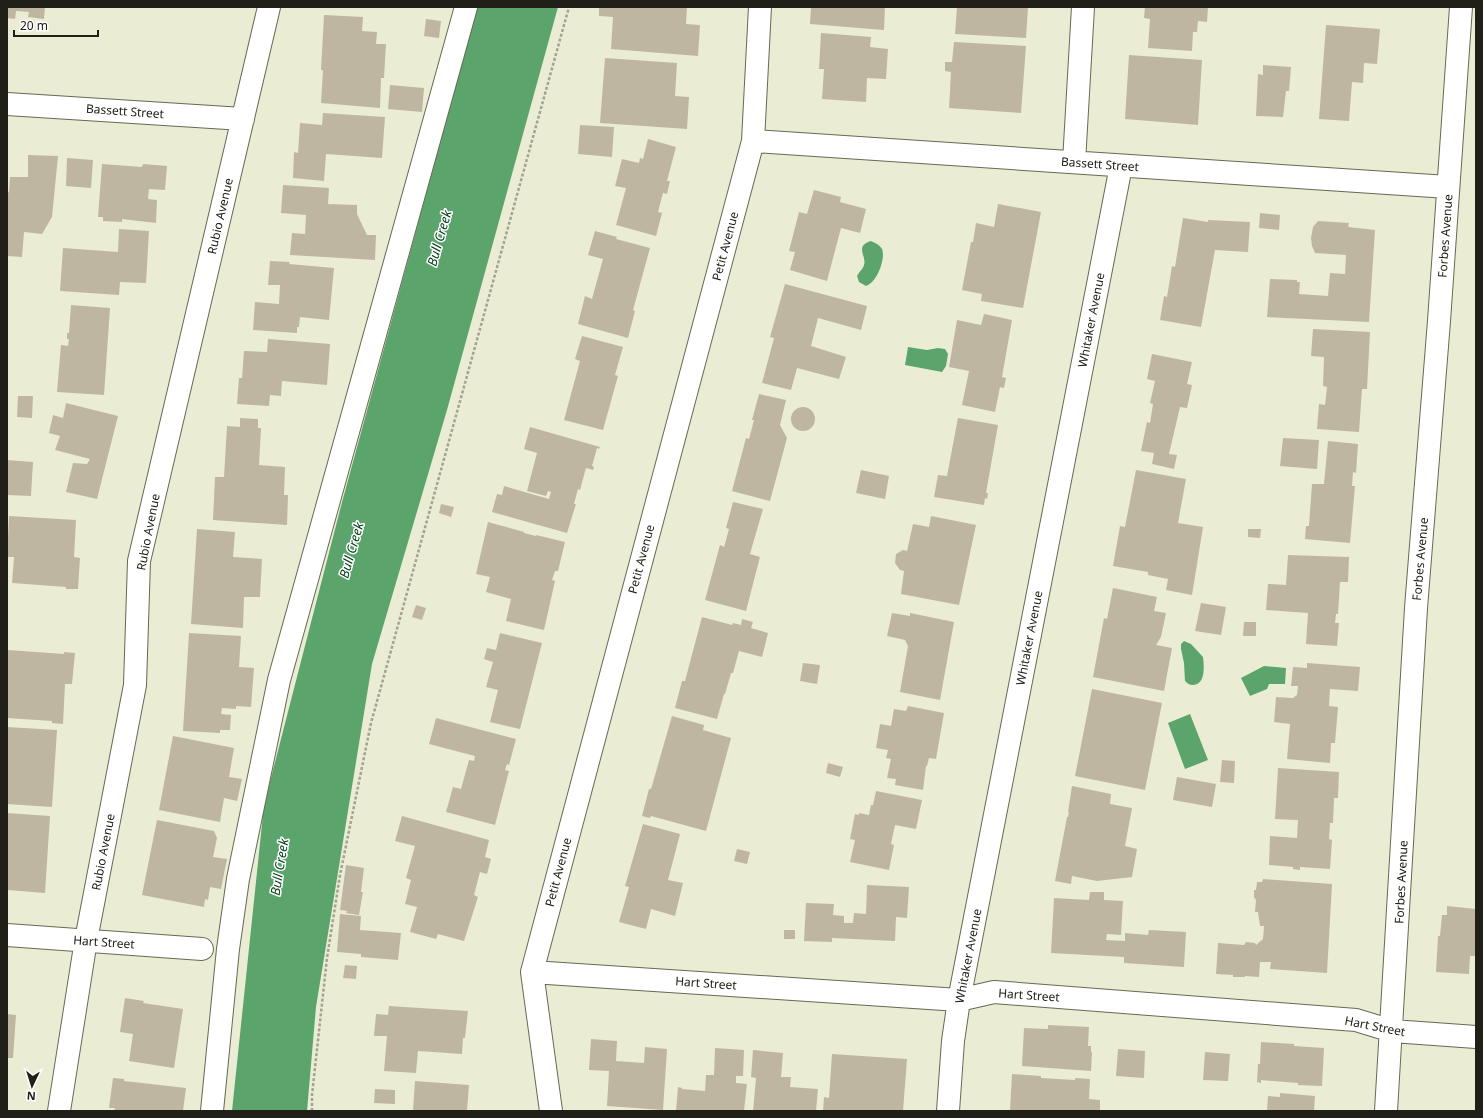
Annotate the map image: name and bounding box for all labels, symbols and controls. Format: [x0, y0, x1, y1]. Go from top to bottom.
scale bar [14, 12, 98, 38]
text: 20 m [20, 17, 48, 34]
street label: Bassett Street [85, 100, 165, 122]
street label: Bassett Street [1060, 153, 1140, 175]
street label: Rubio Avenue [203, 176, 237, 256]
street label: Forbes Avenue [1434, 193, 1456, 278]
water label: Bull Creek [422, 207, 456, 268]
street label: Petit Avenue [708, 209, 742, 283]
street label: Whitaker Avenue [1073, 271, 1109, 369]
street label: Rubio Avenue [132, 492, 164, 572]
street label: Forbes Avenue [1408, 516, 1432, 601]
water label: Bull Creek [334, 519, 368, 580]
street label: Petit Avenue [624, 522, 658, 596]
street label: Whitaker Avenue [1011, 589, 1047, 687]
street label: Rubio Avenue [87, 812, 119, 892]
street label: Petit Avenue [541, 835, 575, 909]
water label: Bull Creek [266, 837, 292, 897]
street label: Forbes Avenue [1390, 840, 1412, 924]
street label: Whitaker Avenue [950, 907, 986, 1005]
street label: Hart Street [73, 931, 136, 953]
street label: Hart Street [675, 972, 738, 994]
street label: Hart Street [998, 984, 1061, 1006]
street label: Hart Street [1343, 1012, 1407, 1040]
north arrow [12, 1066, 52, 1106]
text: N [26, 1089, 36, 1104]

